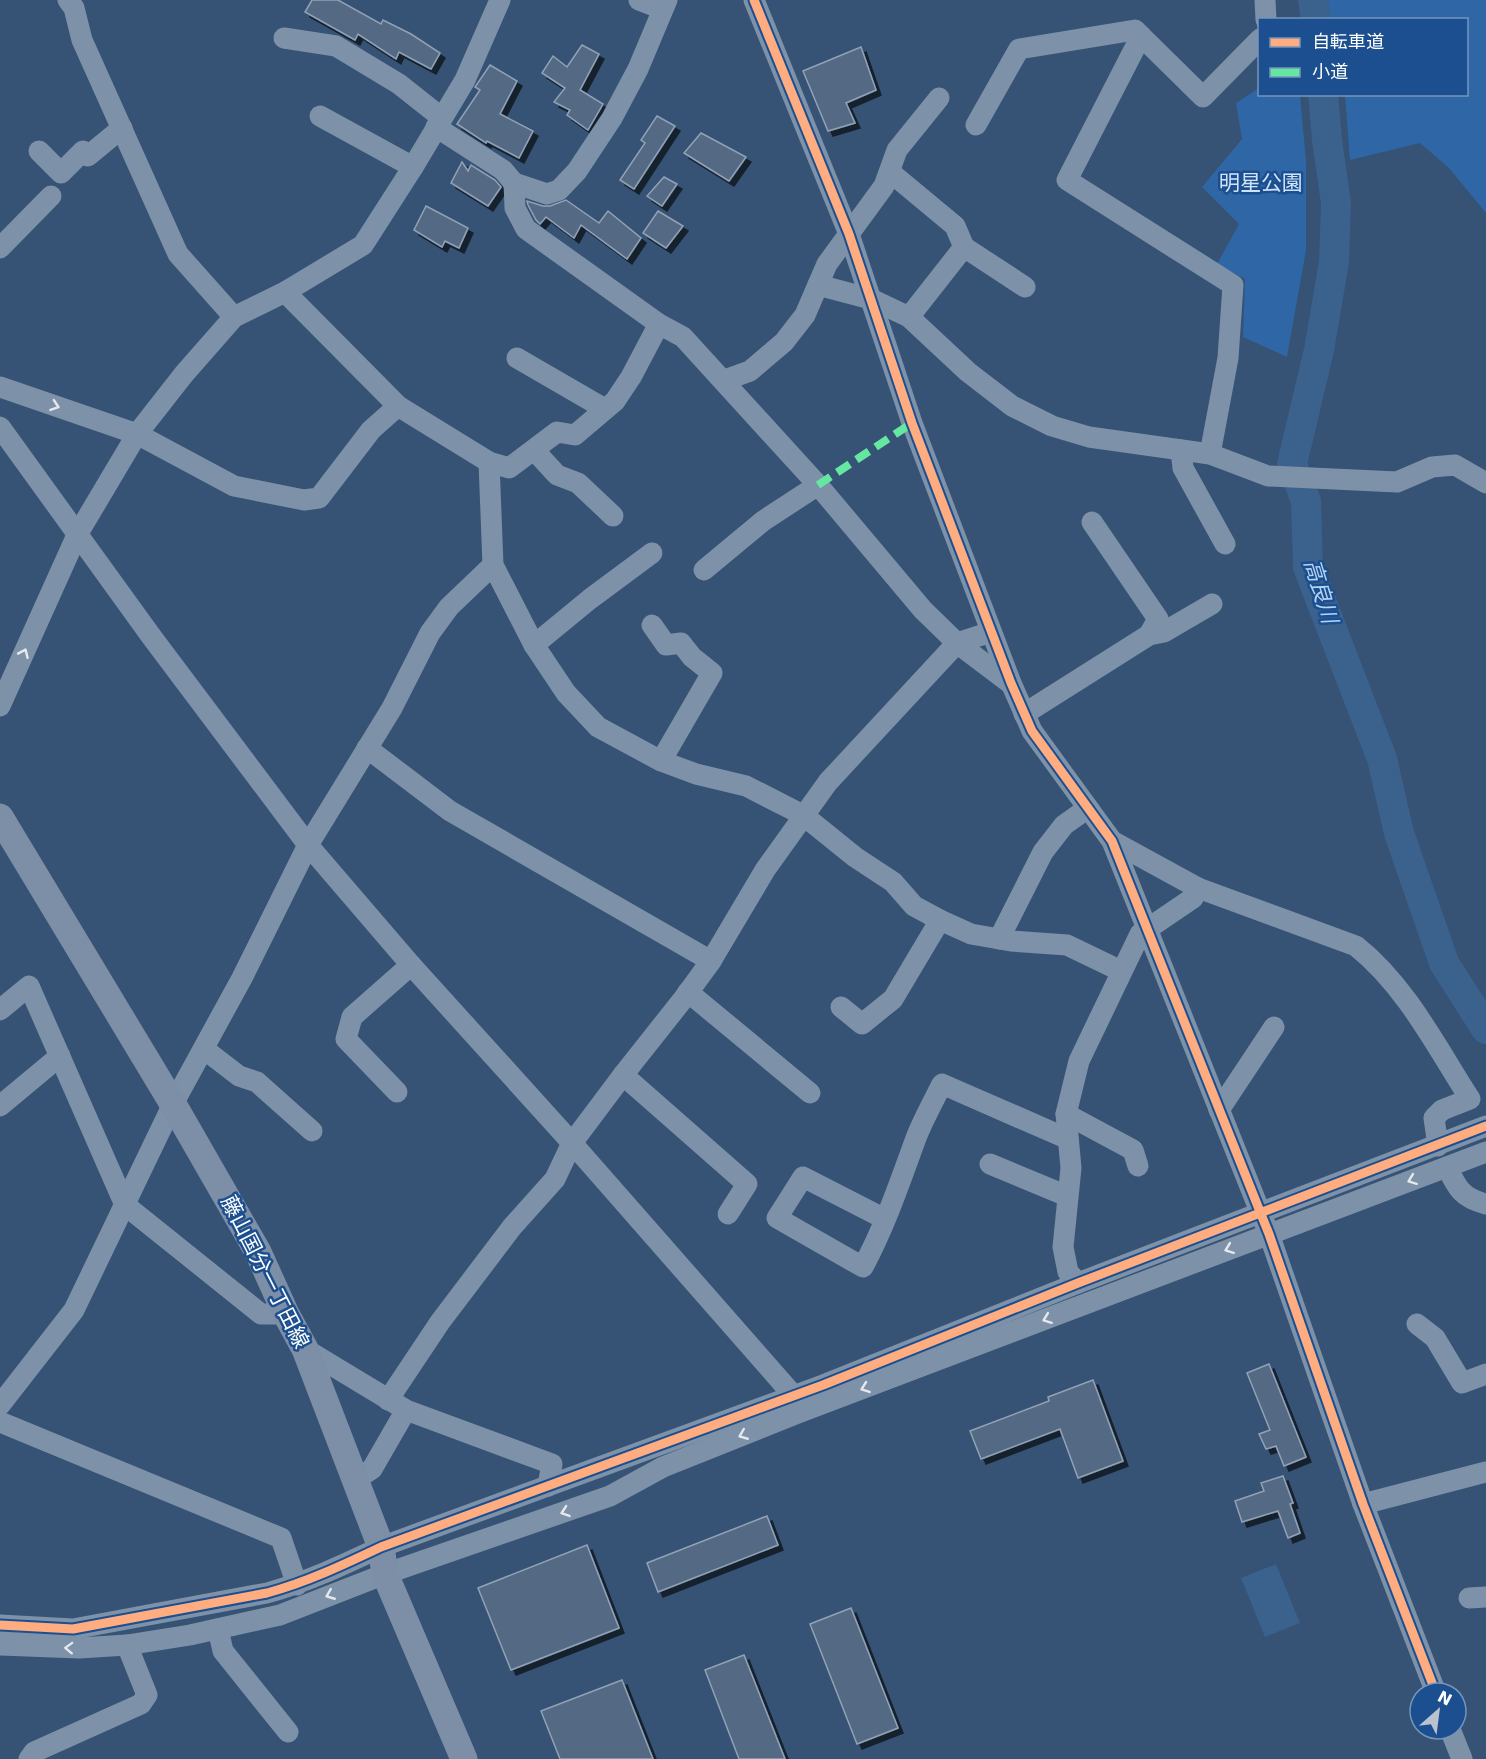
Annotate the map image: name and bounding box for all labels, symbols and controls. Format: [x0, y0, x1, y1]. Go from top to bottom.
legend [1258, 18, 1468, 96]
text: 自転車道 [1312, 31, 1384, 52]
text: 小道 [1312, 61, 1348, 82]
park label: 明星公園 [1219, 171, 1303, 195]
one-way arrow [49, 399, 60, 411]
water label: 高良川 [1299, 556, 1343, 628]
one-way arrow [17, 648, 29, 659]
one-way arrow [1407, 1173, 1417, 1186]
street label: 藤山国分一丁田線 [216, 1192, 314, 1352]
one-way arrow [1224, 1242, 1235, 1255]
one-way arrow [1042, 1312, 1053, 1324]
one-way arrow [860, 1381, 871, 1393]
one-way arrow [739, 1427, 749, 1440]
one-way arrow [560, 1504, 571, 1517]
one-way arrow [326, 1588, 337, 1600]
one-way arrow [64, 1641, 73, 1654]
north arrow [1408, 1681, 1468, 1741]
text: N [1434, 1687, 1455, 1710]

